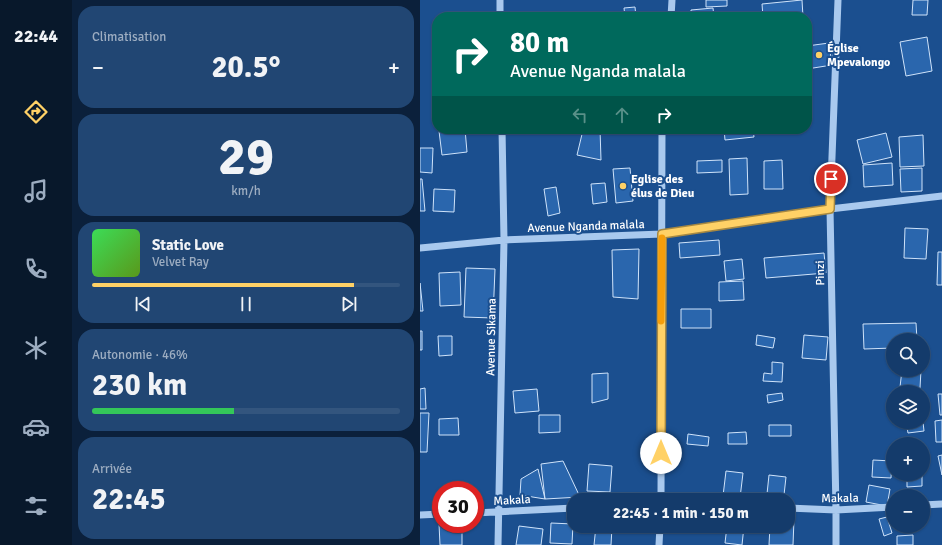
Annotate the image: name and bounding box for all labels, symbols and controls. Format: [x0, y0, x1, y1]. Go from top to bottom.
text: 22:44 [14, 25, 58, 47]
text: 80 m [510, 26, 569, 60]
icon: right [444, 28, 496, 80]
text: Climatisation [92, 29, 166, 45]
place label: Église Mpevalongo [827, 41, 890, 70]
text: 20.5° [211, 49, 281, 86]
marker: Église Mpevalongo [814, 50, 824, 60]
text: − [92, 54, 104, 81]
text: + [388, 54, 400, 81]
text: Avenue Nganda malala [510, 60, 686, 82]
icon: directions [22, 98, 50, 126]
icon: left [569, 104, 591, 126]
icon: ahead [611, 104, 633, 126]
icon: right [653, 104, 675, 126]
text: 29 [218, 125, 274, 189]
pin [814, 162, 848, 196]
icon: arrive [820, 168, 842, 190]
place label: Eglise des élus de Dieu [631, 172, 695, 201]
icon: music [22, 177, 50, 205]
marker: Eglise des élus de Dieu [618, 181, 628, 191]
text: km/h [231, 183, 261, 199]
street label: Avenue Nganda malala [527, 217, 645, 236]
text: Static Love [152, 236, 224, 254]
text: Velvet Ray [152, 254, 209, 270]
icon: phone [22, 255, 50, 283]
street label: Pinzi [813, 260, 828, 286]
icon: previous [132, 293, 154, 315]
icon: pause [235, 293, 257, 315]
icon: next [338, 293, 360, 315]
street label: Avenue Sikama [483, 298, 500, 376]
map controls [886, 333, 930, 533]
button: search [886, 333, 930, 377]
icon: climate [22, 334, 50, 362]
text: Autonomie · 46% [92, 347, 188, 363]
text: 230 km [92, 367, 187, 404]
button: layers [886, 385, 930, 429]
icon: car [22, 413, 50, 441]
position arrow [640, 432, 682, 474]
button: + [886, 437, 930, 481]
text: Arrivée [92, 461, 132, 477]
text: 22:45 [92, 481, 166, 518]
speed limit sign: 30 [432, 481, 484, 533]
button: − [886, 489, 930, 533]
street label: Makala [821, 491, 859, 506]
icon: filters [22, 492, 50, 520]
street label: Makala [493, 492, 531, 509]
text: 22:45 · 1 min · 150 m [613, 504, 749, 522]

